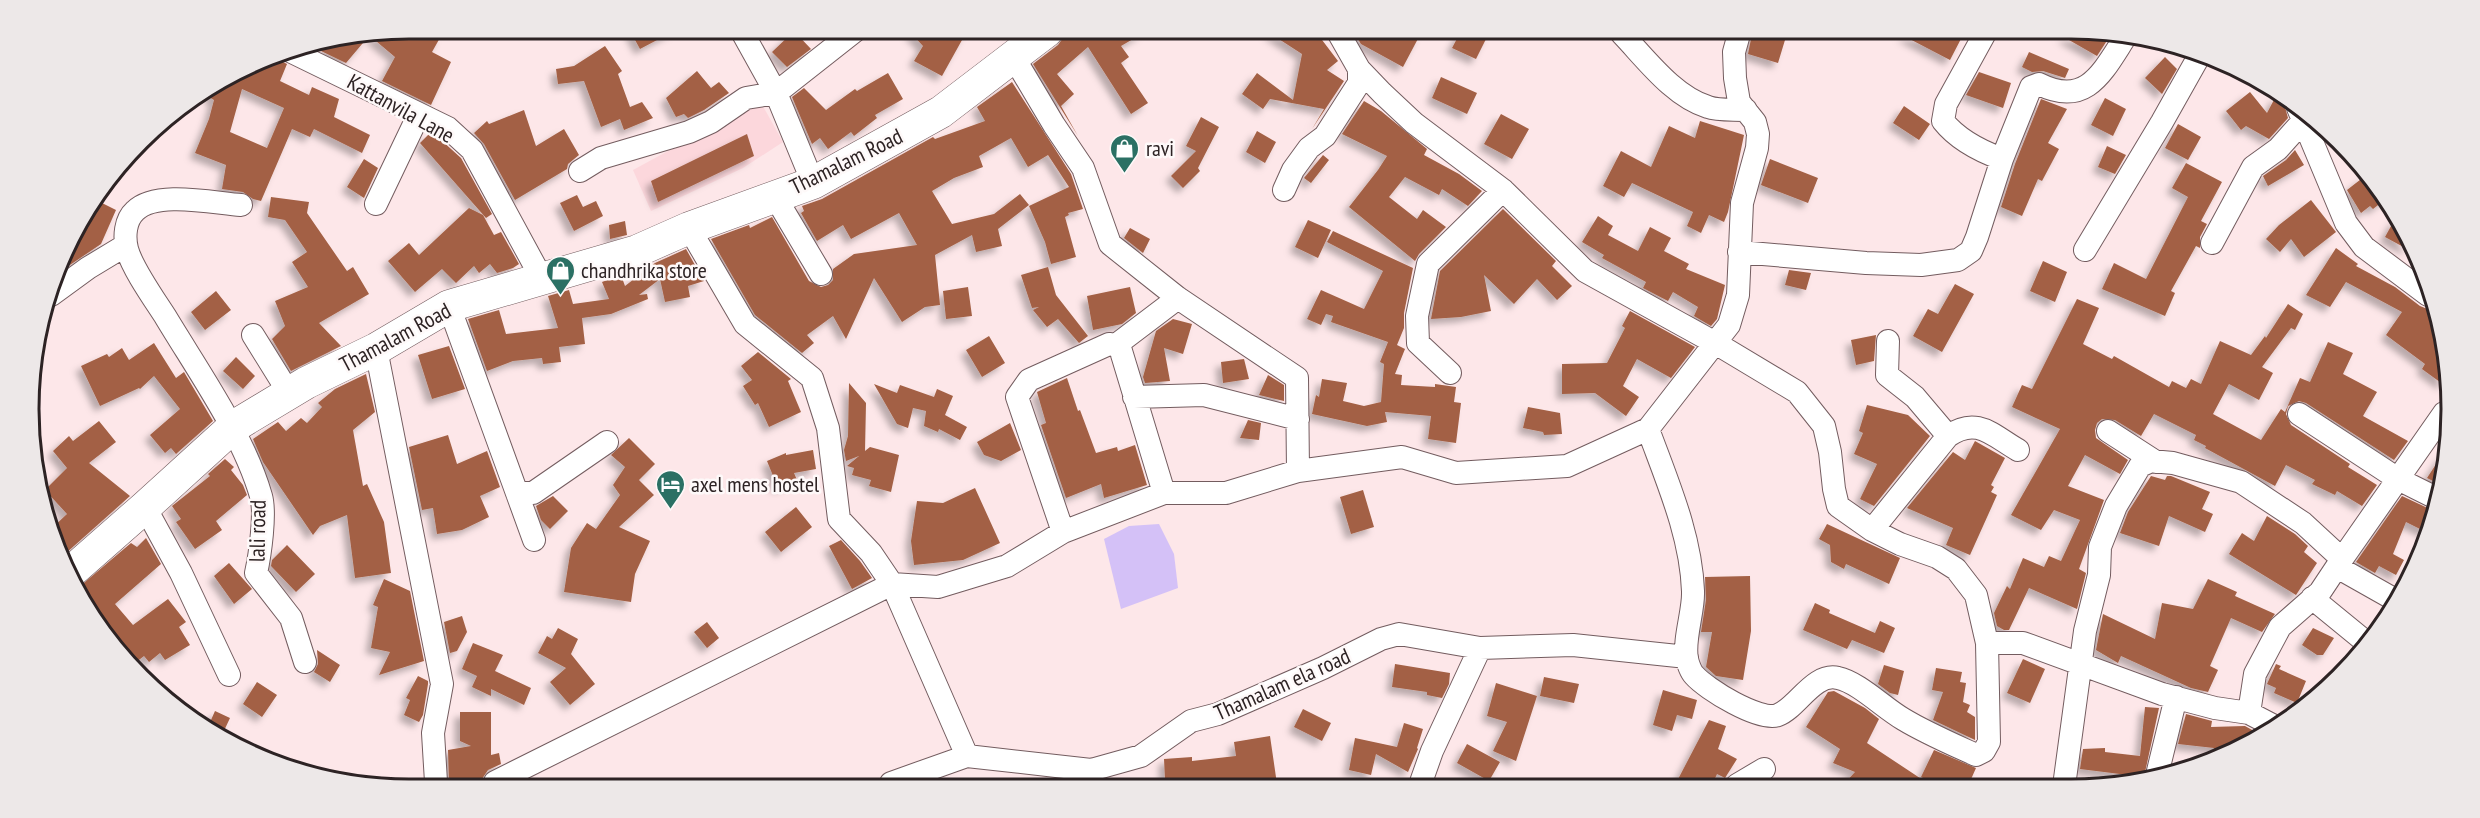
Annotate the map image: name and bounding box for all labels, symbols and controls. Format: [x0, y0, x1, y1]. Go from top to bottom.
street label: Kattanvila Lane [343, 67, 459, 149]
street label: Thamalam Road [785, 122, 907, 200]
shop icon: ravi [1109, 132, 1141, 174]
place label: ravi [1146, 134, 1174, 162]
shop icon: chandhrika store [544, 254, 576, 296]
place label: chandhrika store [581, 256, 707, 284]
street label: Thamalam Road [335, 296, 455, 378]
hotel icon: axel mens hostel [654, 468, 686, 510]
place label: axel mens hostel [691, 470, 820, 498]
street label: lali road [242, 500, 272, 562]
street label: Thamalam ela road [1210, 642, 1354, 726]

